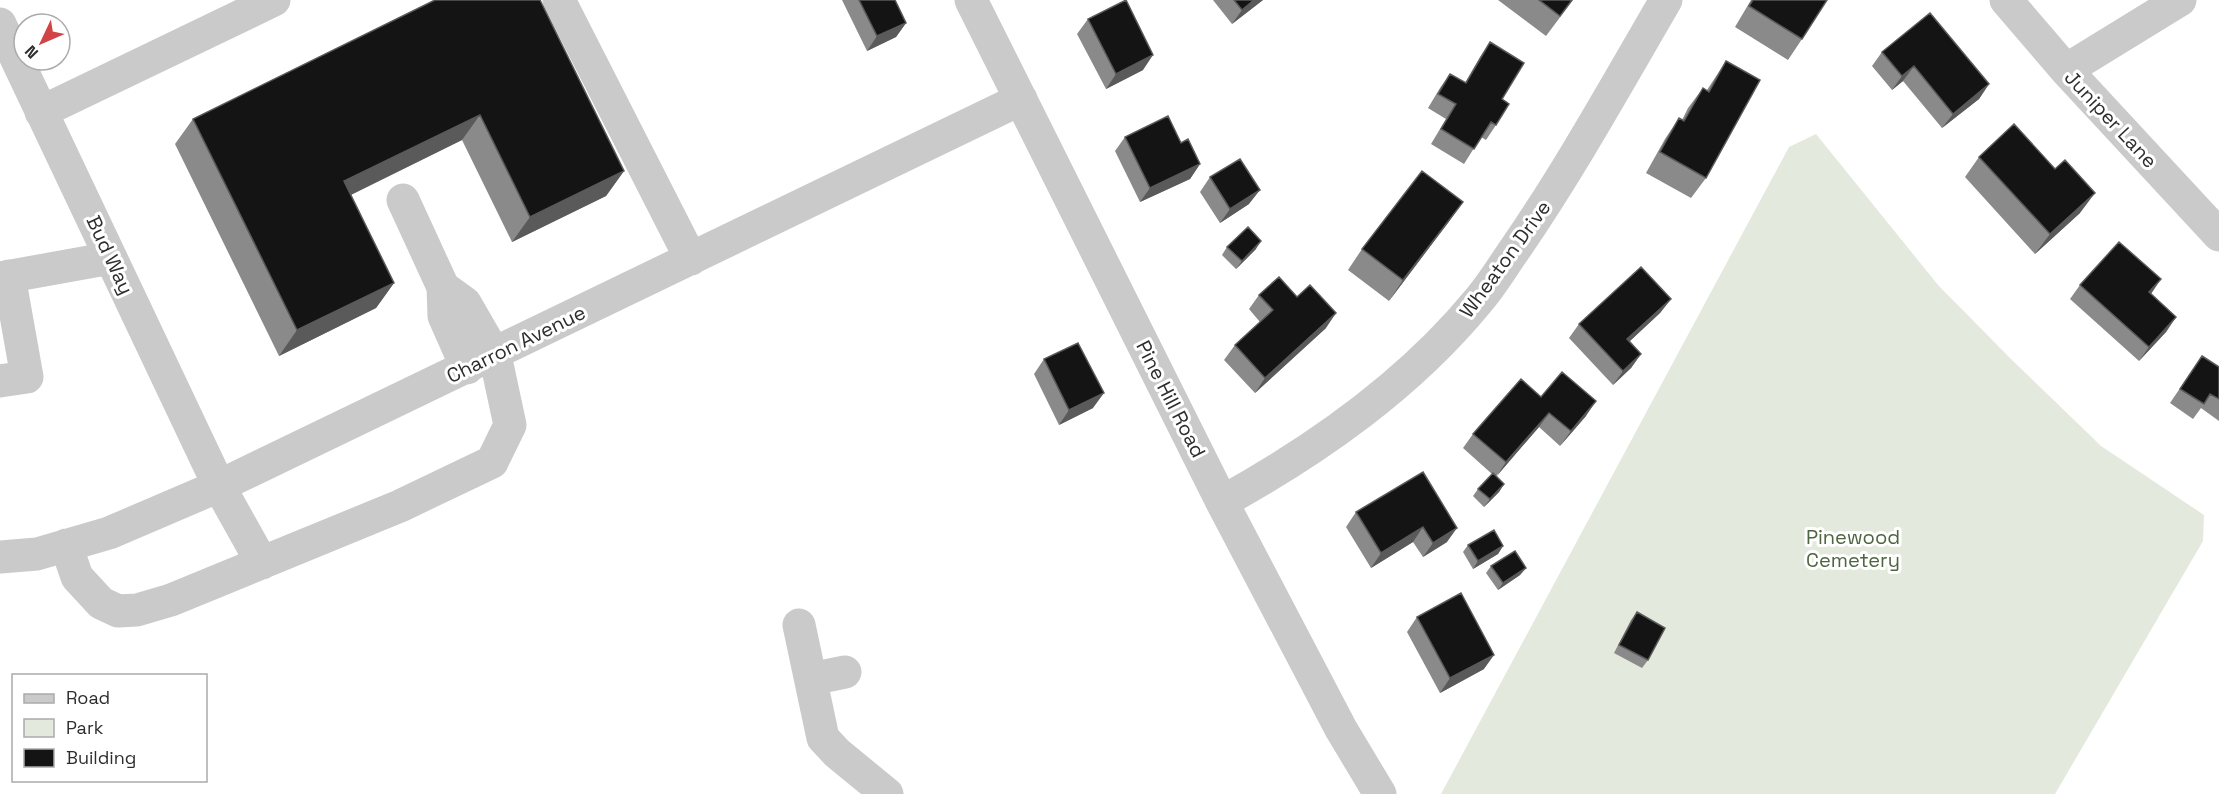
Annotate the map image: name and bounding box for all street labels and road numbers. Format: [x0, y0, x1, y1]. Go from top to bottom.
street label: Juniper Lane [2059, 65, 2163, 173]
street label: Wheaton Drive [1454, 195, 1556, 323]
street label: Bud Way [80, 211, 140, 299]
street label: Charron Avenue [442, 299, 590, 389]
street label: Pine Hill Road [1130, 336, 1212, 462]

